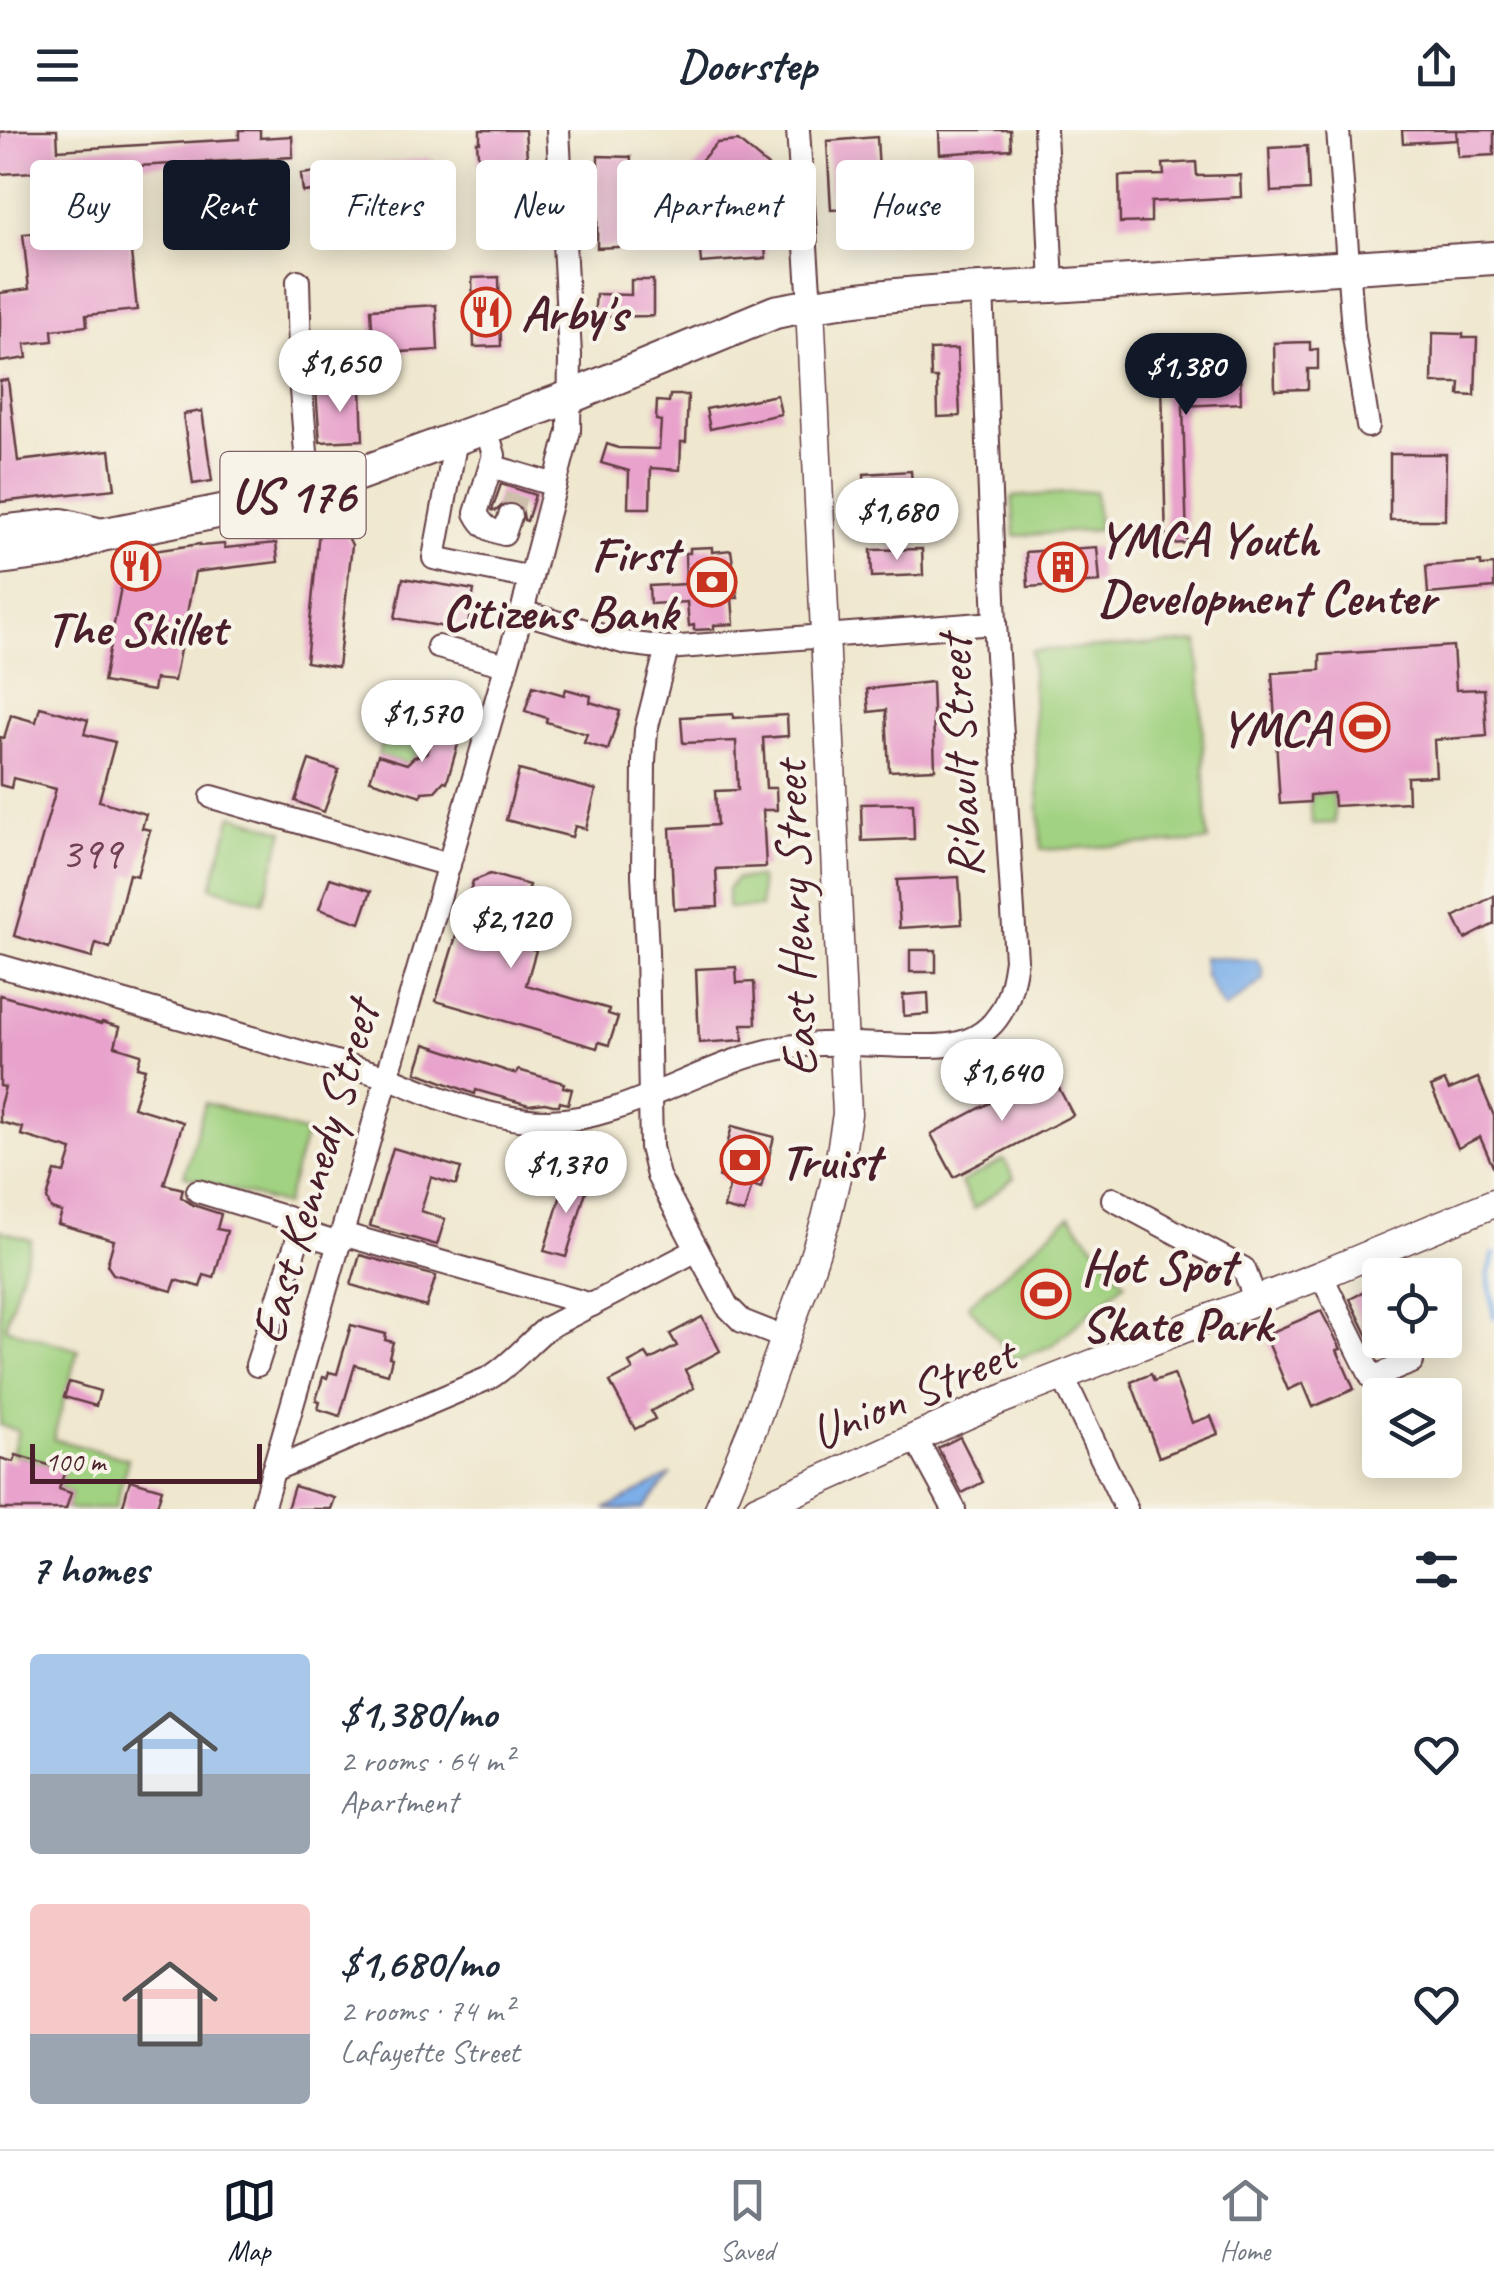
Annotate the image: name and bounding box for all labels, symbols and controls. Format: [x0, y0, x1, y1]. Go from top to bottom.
text: Doorstep [678, 37, 816, 94]
icon: menu [30, 38, 85, 93]
icon: share [1409, 38, 1464, 93]
chip: Buy [30, 160, 143, 250]
chip: Rent [163, 160, 290, 250]
chip: Filters [310, 160, 456, 250]
chip: New [476, 160, 597, 250]
chip: Apartment [617, 160, 816, 250]
chip: House [836, 160, 974, 250]
place label: Arby's [521, 282, 631, 345]
restaurant icon: Arby's [460, 286, 512, 338]
pin: $1,650 [259, 330, 421, 415]
pin: $1,380 [1105, 333, 1267, 418]
text: $1,650 [301, 342, 379, 383]
text: $1,380 [1147, 345, 1225, 386]
road number: US 176 [220, 452, 366, 538]
pin: $1,680 [816, 478, 978, 563]
text: $1,680 [857, 490, 937, 531]
place label: YMCA Youth Development Center [1098, 508, 1440, 629]
place label: First Citizens Bank [442, 523, 684, 644]
restaurant icon: The Skillet [110, 540, 162, 592]
building icon: YMCA Youth Development Center [1037, 541, 1089, 593]
bank icon: First Citizens Bank [686, 556, 738, 608]
place label: The Skillet [46, 597, 232, 660]
street label: Ribault Street [921, 628, 997, 880]
pin: $1,570 [341, 680, 503, 765]
text: $1,570 [383, 692, 461, 733]
place label: YMCA [1220, 697, 1333, 760]
sports icon: YMCA [1339, 701, 1391, 753]
street label: East Henry Street [757, 756, 831, 1078]
house number: 399 [61, 825, 125, 882]
pin: $2,120 [430, 886, 592, 971]
text: $2,120 [472, 898, 550, 939]
street label: East Kennedy Street [236, 988, 395, 1351]
pin: $1,640 [921, 1039, 1083, 1124]
text: $1,640 [962, 1051, 1042, 1092]
place label: Truist [780, 1130, 887, 1193]
pin: $1,370 [485, 1131, 647, 1216]
bank icon: Truist [719, 1134, 771, 1186]
text: $1,370 [527, 1143, 605, 1184]
place label: Hot Spot Skate Park [1081, 1235, 1276, 1356]
map controls [1362, 1258, 1462, 1478]
button: locate [1362, 1258, 1462, 1358]
sports icon: Hot Spot Skate Park [1020, 1268, 1072, 1320]
street label: Union Street [801, 1320, 1028, 1465]
button: layers [1362, 1378, 1462, 1478]
scale bar [30, 1439, 262, 1484]
text: 100 m [45, 1444, 105, 1479]
icon: filters [1409, 1542, 1464, 1597]
text: 7 homes [30, 1543, 148, 1596]
text: $1,380/mo [340, 1687, 497, 1740]
icon: home [110, 1694, 230, 1814]
icon: heart [1409, 1727, 1464, 1782]
text: 2 rooms · 64 m² [340, 1740, 513, 1781]
text: Apartment [340, 1781, 458, 1822]
text: $1,680/mo [340, 1937, 498, 1990]
icon: home [110, 1944, 230, 2064]
icon: heart [1409, 1977, 1464, 2032]
text: 2 rooms · 74 m² [340, 1990, 513, 2031]
text: Lafayette Street [340, 2031, 519, 2072]
tab: Map [222, 2173, 277, 2268]
tab: Saved [720, 2173, 775, 2268]
tab: Home [1218, 2173, 1273, 2268]

